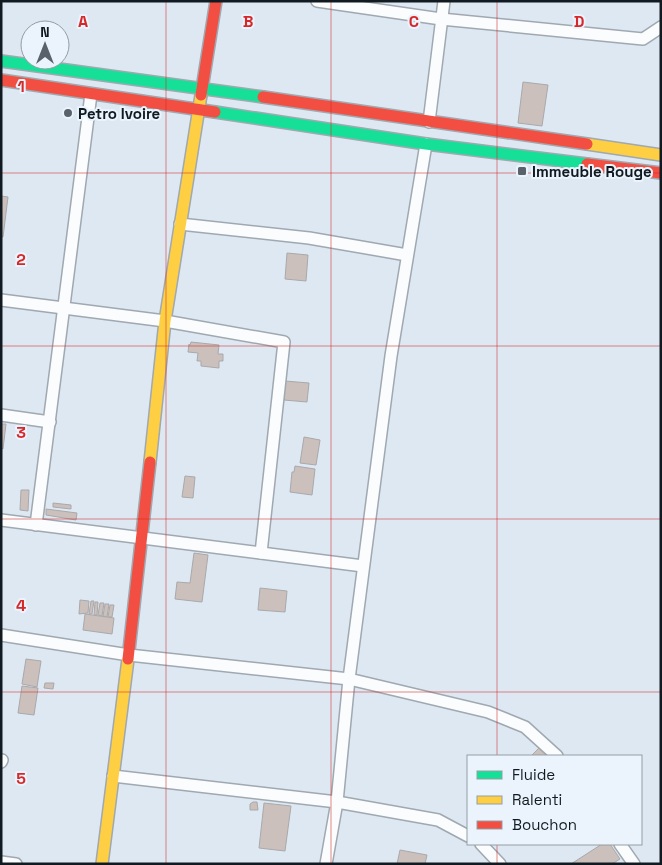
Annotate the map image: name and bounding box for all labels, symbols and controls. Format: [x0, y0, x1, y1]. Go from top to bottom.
text: A [78, 11, 88, 32]
text: B [243, 11, 253, 32]
text: C [409, 11, 419, 32]
text: D [574, 11, 584, 32]
north arrow [20, 20, 70, 70]
text: N [40, 23, 50, 41]
text: 1 [17, 76, 25, 97]
place label: Petro Ivoire [78, 104, 161, 123]
marker: Petro Ivoire [62, 107, 74, 119]
place label: Immeuble Rouge [532, 162, 652, 181]
marker: Immeuble Rouge [516, 165, 528, 177]
text: 2 [16, 249, 26, 270]
text: 3 [16, 422, 26, 443]
text: 4 [16, 595, 26, 616]
legend [467, 755, 642, 845]
text: Fluide [512, 765, 555, 784]
text: 5 [16, 768, 26, 789]
text: Ralenti [512, 790, 562, 809]
text: Bouchon [512, 815, 577, 834]

